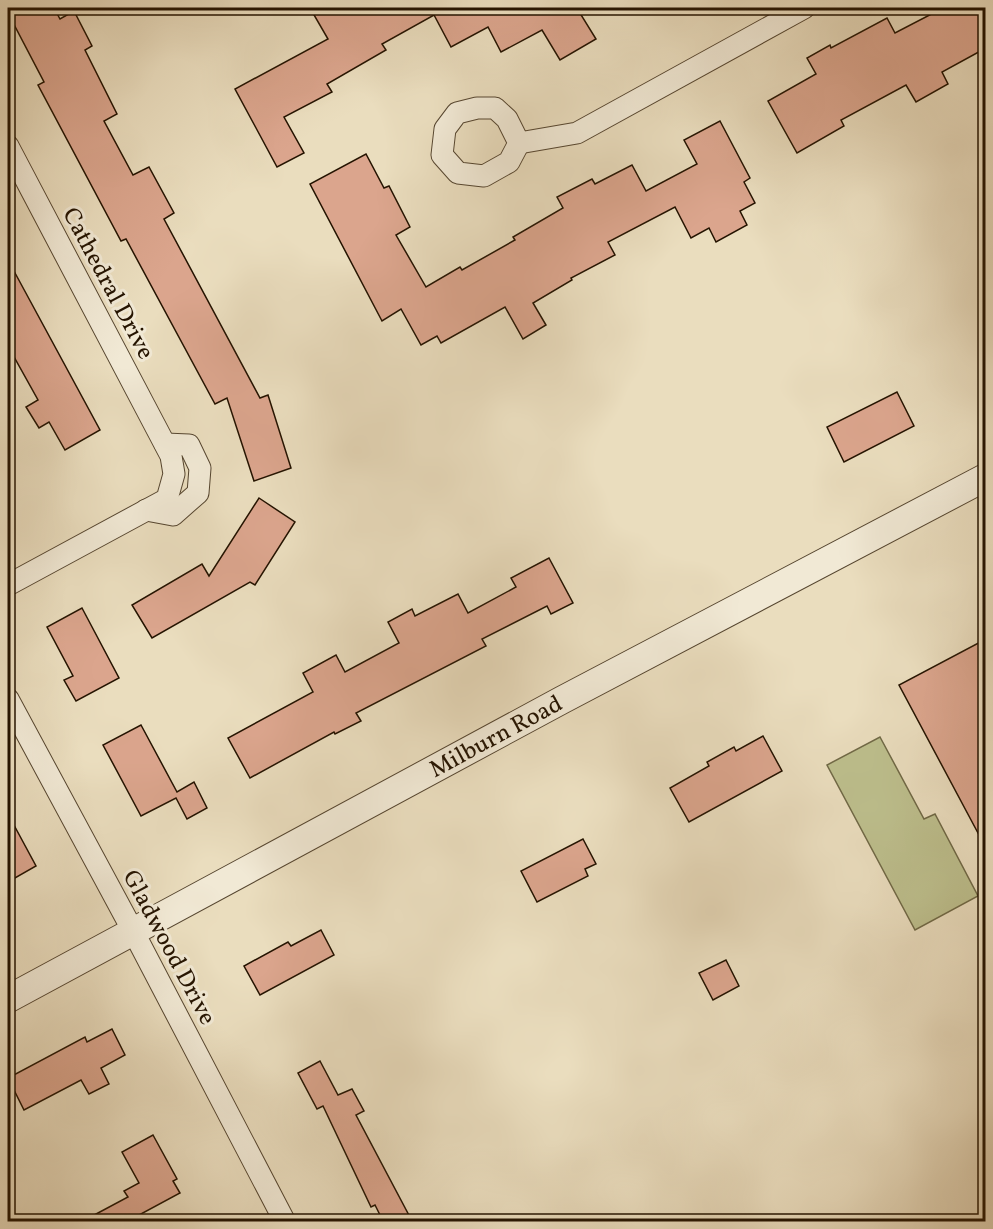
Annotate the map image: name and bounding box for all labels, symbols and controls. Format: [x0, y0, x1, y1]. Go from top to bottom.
street label: Cathedral Drive [53, 202, 162, 366]
street label: Milburn Road [424, 688, 569, 787]
street label: Gladwood Drive [113, 864, 223, 1031]

